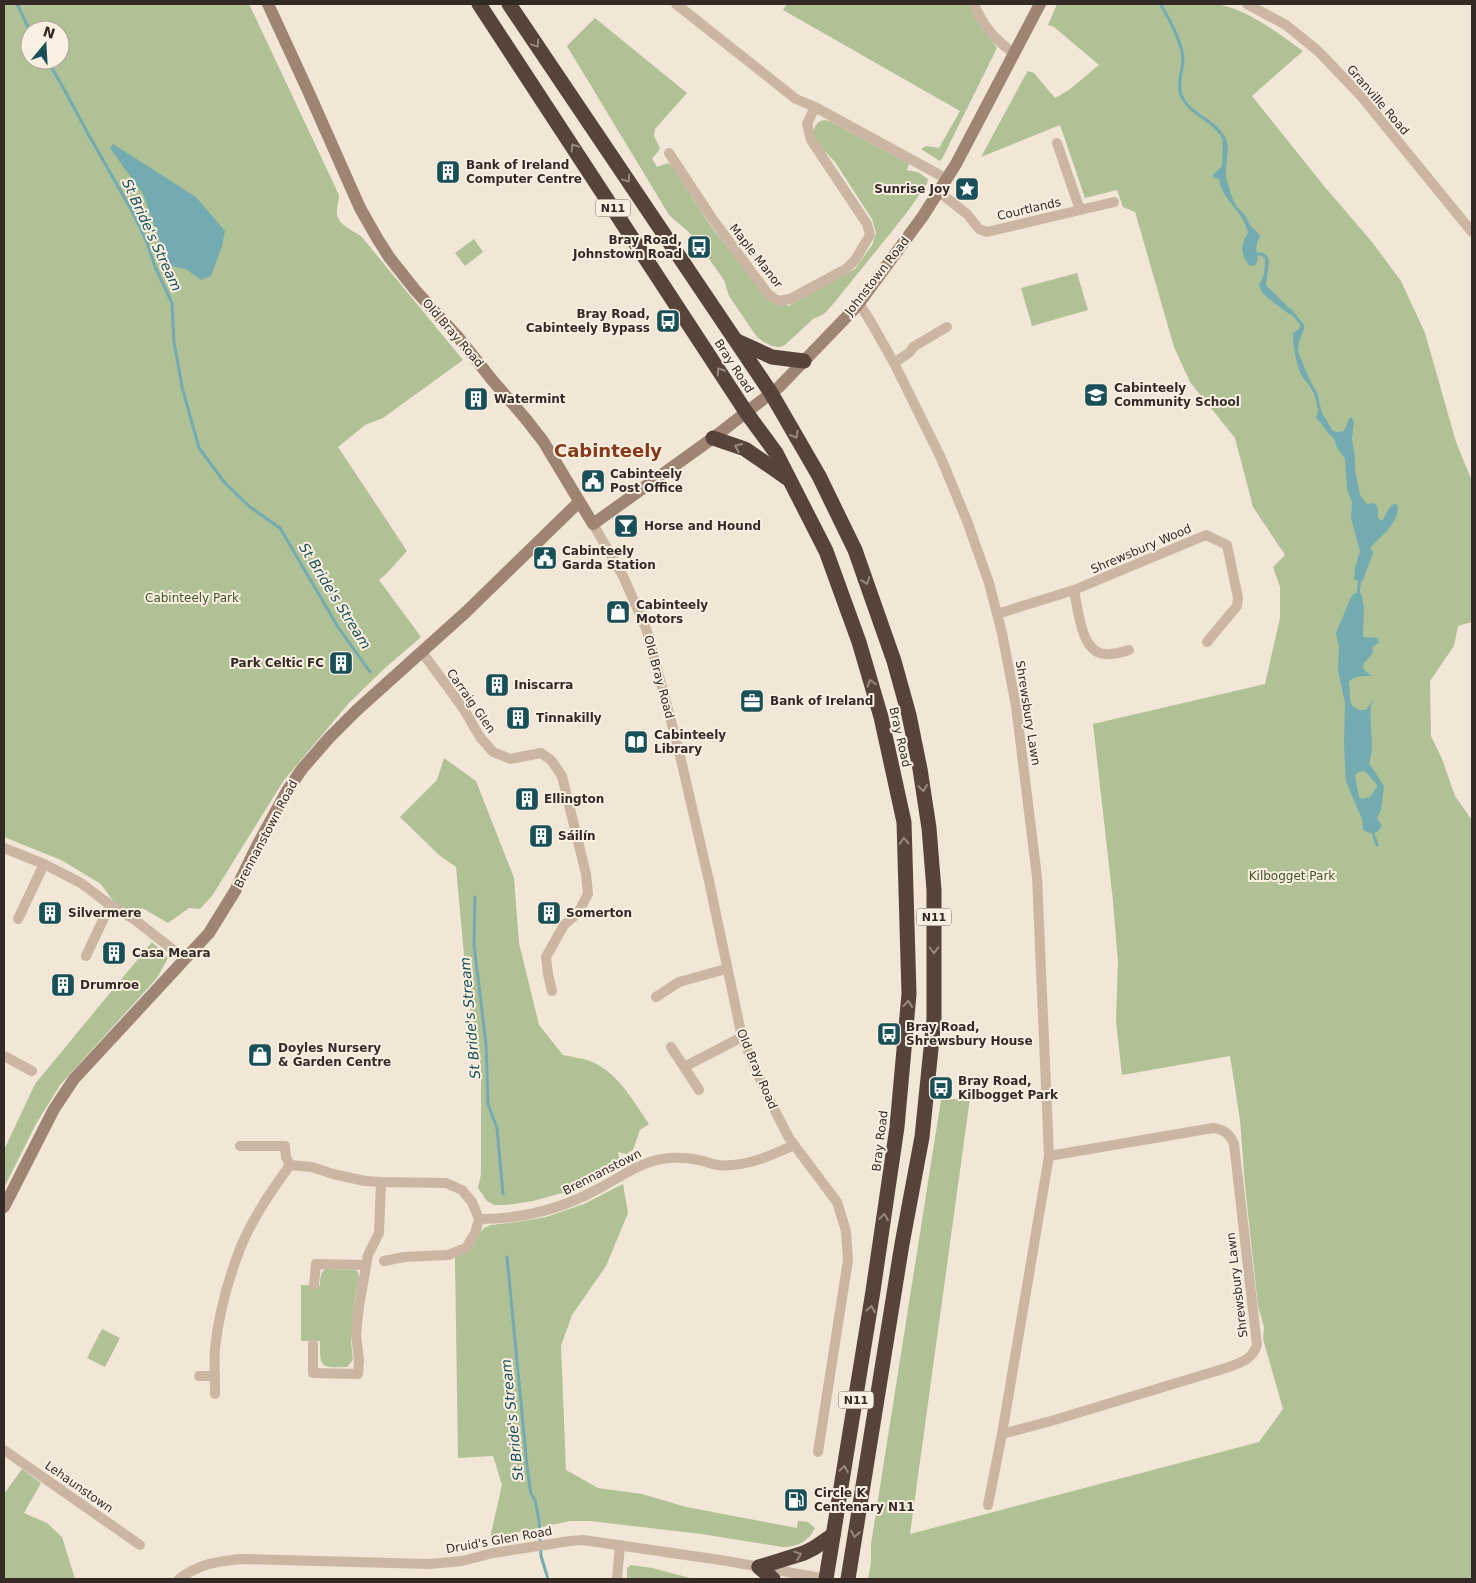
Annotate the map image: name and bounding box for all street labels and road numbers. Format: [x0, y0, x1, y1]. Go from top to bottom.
street label: Granville Road [1344, 62, 1412, 138]
street label: Courtlands [996, 195, 1062, 223]
road number: N11 [596, 200, 630, 217]
street label: Maple Manor [727, 221, 785, 291]
street label: Johnstown Road [841, 234, 912, 319]
street label: Old Bray Road [420, 296, 486, 370]
street label: Bray Road [711, 336, 757, 396]
street label: Shrewsbury Wood [1089, 521, 1193, 577]
street label: Old Bray Road [641, 634, 677, 720]
street label: Shrewsbury Lawn [1013, 660, 1043, 766]
street label: Carraig Glen [444, 666, 498, 736]
street label: Bray Road [886, 705, 914, 769]
street label: Brennanstown Road [232, 778, 300, 890]
road number: N11 [916, 909, 952, 926]
street label: Old Bray Road [734, 1027, 780, 1111]
street label: Bray Road [869, 1110, 891, 1172]
street label: Brennanstown [560, 1146, 644, 1198]
street label: Shrewsbury Lawn [1224, 1232, 1250, 1338]
road number: N11 [838, 1392, 874, 1408]
street label: Lehaunstown [42, 1458, 116, 1516]
street label: Druid's Glen Road [445, 1524, 553, 1556]

